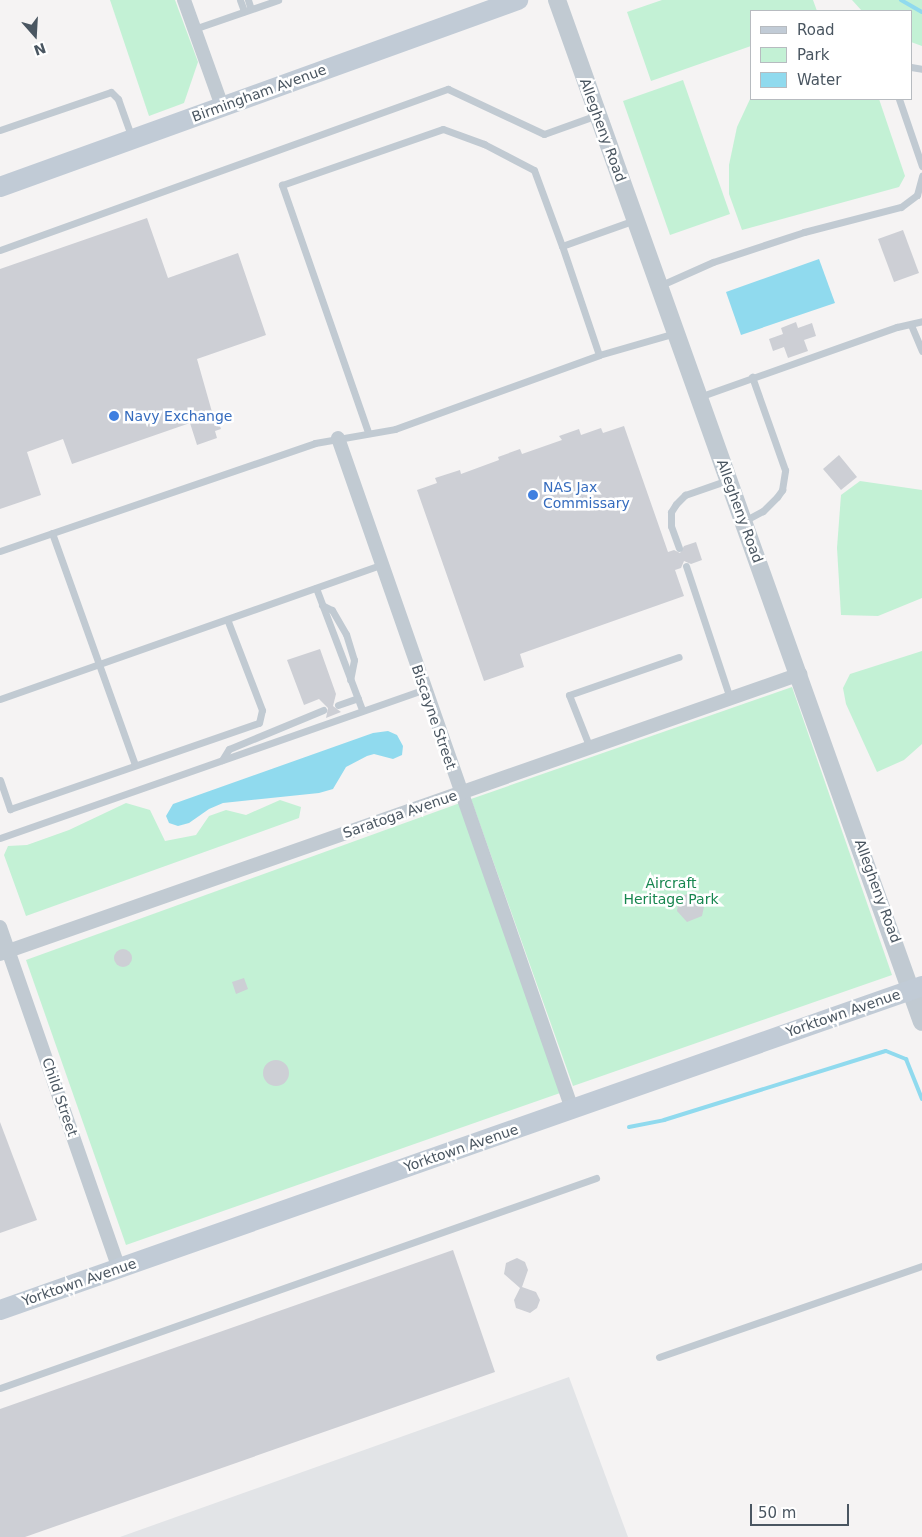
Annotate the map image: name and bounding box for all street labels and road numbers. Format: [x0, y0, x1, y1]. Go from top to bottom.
street label: Birmingham Avenue [189, 61, 329, 125]
street label: Allegheny Road [576, 76, 630, 184]
street label: Allegheny Road [713, 457, 767, 565]
street label: Biscayne Street [408, 662, 460, 772]
street label: Saratoga Avenue [341, 787, 459, 841]
street label: Allegheny Road [851, 837, 905, 945]
street label: Yorktown Avenue [784, 986, 902, 1040]
street label: Child Street [39, 1055, 81, 1139]
street label: Yorktown Avenue [402, 1121, 520, 1175]
street label: Yorktown Avenue [20, 1255, 138, 1309]

